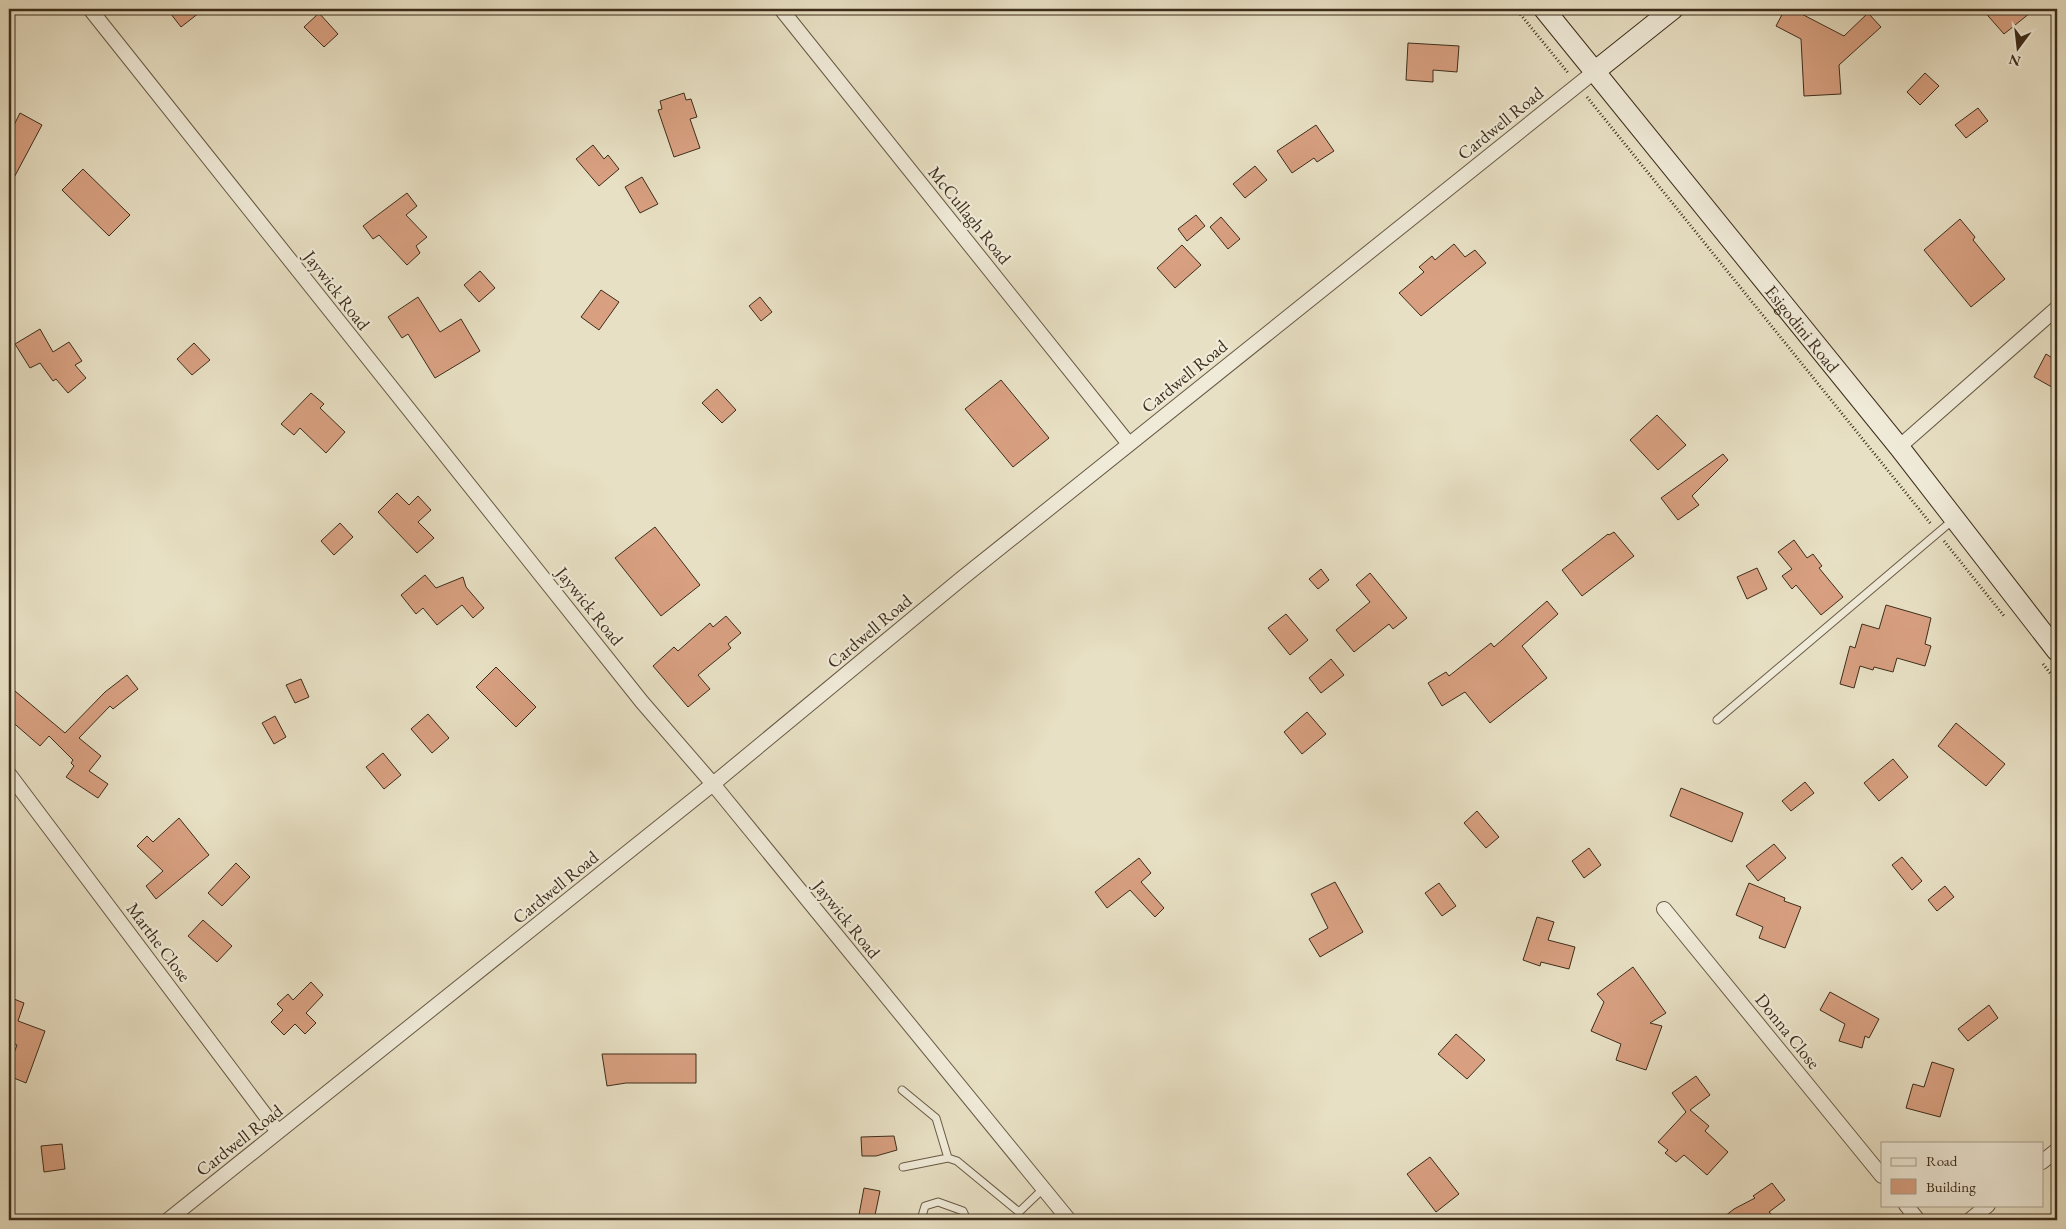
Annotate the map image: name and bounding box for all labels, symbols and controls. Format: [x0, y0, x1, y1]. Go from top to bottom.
north arrow [1994, 22, 2044, 72]
text: N [2006, 50, 2022, 71]
street label: Cardwell Road [1452, 81, 1548, 165]
street label: McCullagh Road [923, 161, 1017, 269]
street label: Jaywick Road [298, 244, 376, 335]
street label: Esigodini Road [1760, 280, 1846, 377]
street label: Cardwell Road [1136, 334, 1232, 418]
street label: Jaywick Road [550, 560, 629, 651]
street label: Cardwell Road [822, 588, 917, 673]
street label: Cardwell Road [507, 845, 603, 929]
street label: Jaywick Road [807, 873, 886, 964]
street label: Marthe Close [122, 898, 196, 986]
street label: Donna Close [1750, 988, 1826, 1074]
street label: Cardwell Road [191, 1098, 288, 1181]
legend [1881, 1142, 2044, 1206]
text: Road [1926, 1151, 1958, 1170]
text: Building [1926, 1177, 1976, 1196]

